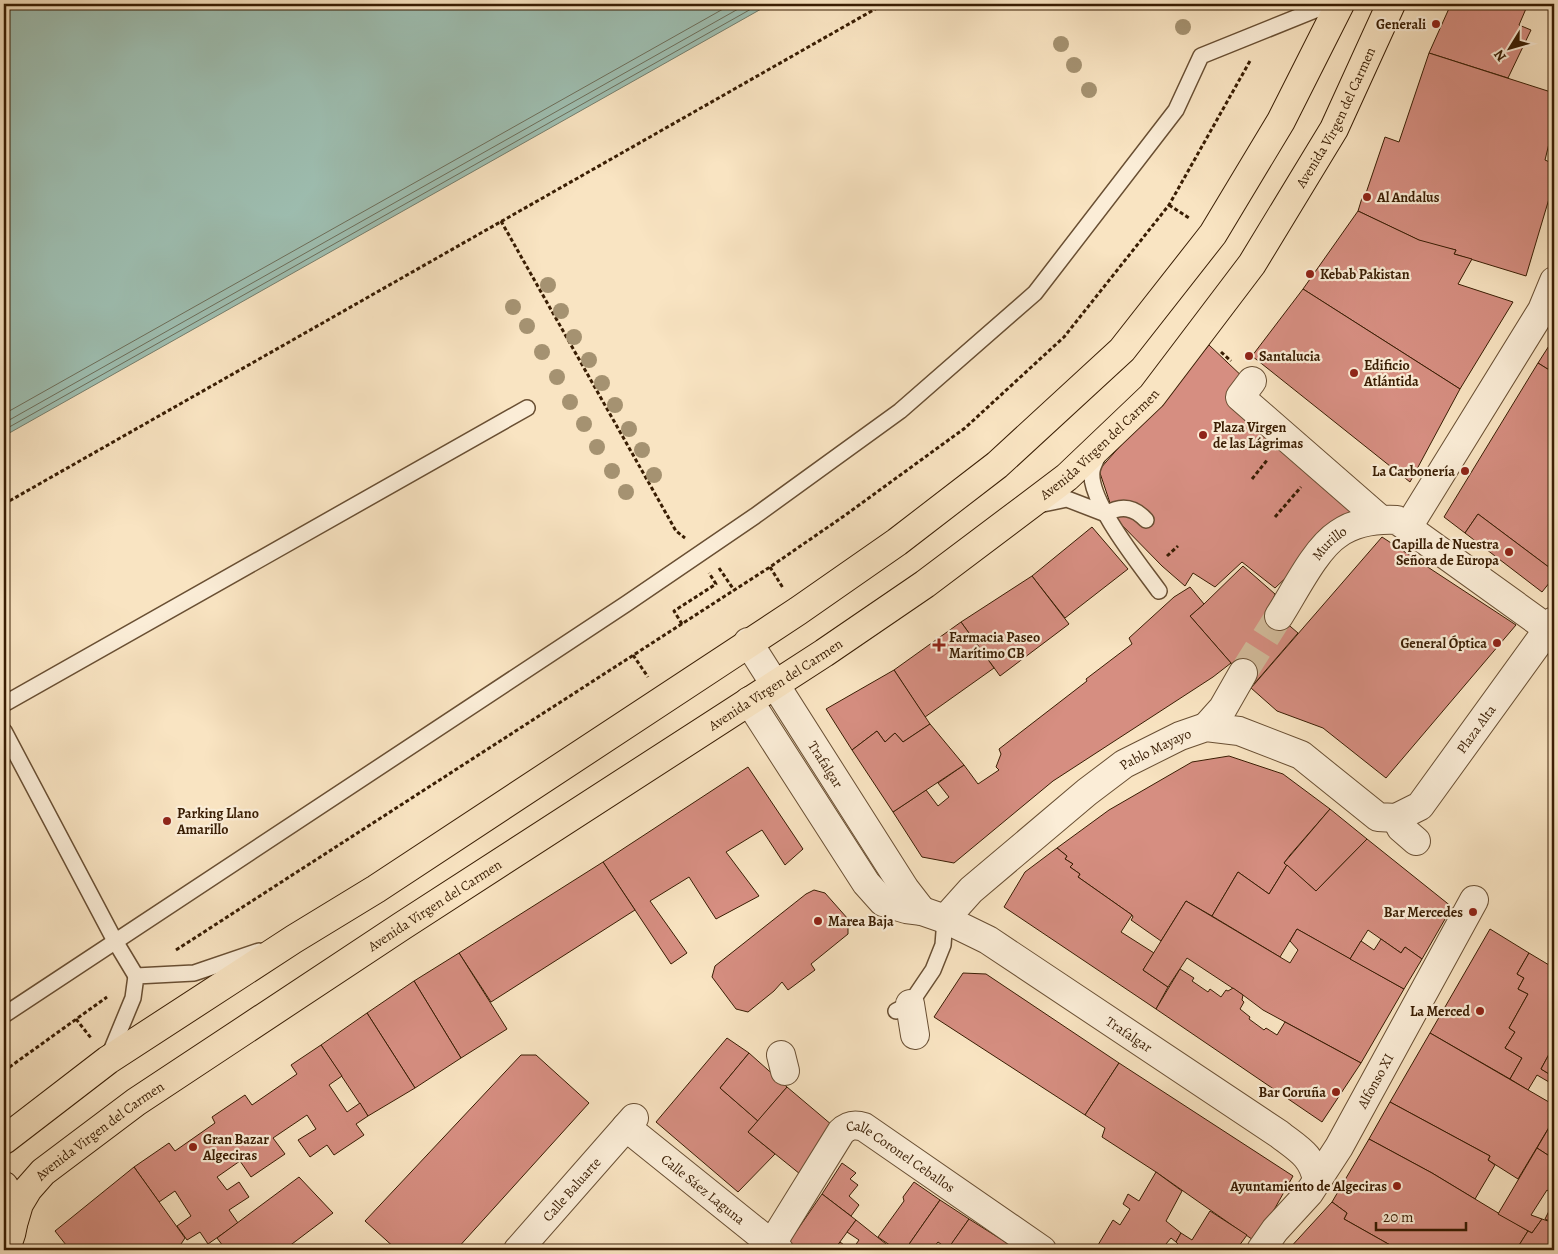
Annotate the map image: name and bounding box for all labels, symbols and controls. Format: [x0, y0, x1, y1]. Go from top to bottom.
place label: Generali [1376, 15, 1426, 34]
marker: Generali [1430, 18, 1442, 30]
north arrow [1486, 22, 1536, 72]
street label: Avenida Virgen del Carmen [1291, 44, 1380, 192]
text: N [1489, 46, 1511, 65]
place label: Al Andalus [1376, 188, 1440, 207]
marker: Al Andalus [1361, 191, 1373, 203]
place label: Kebab Pakistan [1320, 265, 1410, 284]
marker: Kebab Pakistan [1304, 268, 1316, 280]
place label: Santalucia [1259, 347, 1321, 366]
marker: Santalucia [1243, 350, 1255, 362]
place label: Edificio Atlántida [1363, 356, 1419, 391]
marker: Edificio Atlántida [1348, 367, 1360, 379]
street label: Avenida Virgen del Carmen [1035, 385, 1164, 505]
place label: Plaza Virgen de las Lágrimas [1213, 418, 1304, 453]
marker: Plaza Virgen de las Lágrimas [1197, 429, 1209, 441]
place label: La Carbonería [1372, 462, 1455, 481]
marker: La Carbonería [1459, 465, 1471, 477]
street label: Murillo [1308, 522, 1350, 564]
place label: Capilla de Nuestra Señora de Europa [1392, 535, 1499, 570]
marker: Capilla de Nuestra Señora de Europa [1503, 546, 1515, 558]
place label: Farmacia Paseo Marítimo CB [949, 628, 1040, 663]
street label: Avenida Virgen del Carmen [704, 634, 847, 736]
place label: General Óptica [1400, 634, 1487, 653]
marker: General Óptica [1491, 637, 1503, 649]
marker: Farmacia Paseo Marítimo CB [933, 639, 945, 651]
street label: Plaza Alta [1452, 701, 1501, 757]
street label: Pablo Mayayo [1115, 724, 1194, 774]
street label: Trafalgar [803, 738, 848, 792]
place label: Parking Llano Amarillo [176, 804, 259, 839]
marker: Parking Llano Amarillo [161, 815, 173, 827]
street label: Avenida Virgen del Carmen [363, 855, 506, 957]
place label: Bar Mercedes [1384, 903, 1463, 922]
marker: Bar Mercedes [1467, 906, 1479, 918]
place label: Marea Baja [828, 912, 894, 931]
marker: Marea Baja [812, 915, 824, 927]
place label: La Merced [1410, 1002, 1470, 1021]
marker: La Merced [1474, 1005, 1486, 1017]
street label: Trafalgar [1102, 1012, 1156, 1057]
street label: Alfonso XI [1352, 1050, 1398, 1113]
street label: Avenida Virgen del Carmen [30, 1077, 168, 1185]
place label: Bar Coruña [1258, 1083, 1326, 1102]
marker: Bar Coruña [1330, 1086, 1342, 1098]
street label: Calle Coronel Ceballos [844, 1116, 959, 1197]
place label: Gran Bazar Algeciras [202, 1130, 269, 1165]
marker: Gran Bazar Algeciras [187, 1141, 199, 1153]
street label: Calle Sáez Laguna [657, 1150, 749, 1229]
street label: Calle Baluarte [538, 1153, 605, 1226]
place label: Ayuntamiento de Algeciras [1229, 1177, 1387, 1196]
marker: Ayuntamiento de Algeciras [1391, 1180, 1403, 1192]
scale bar [1376, 1199, 1466, 1231]
text: 20 m [1383, 1207, 1414, 1227]

